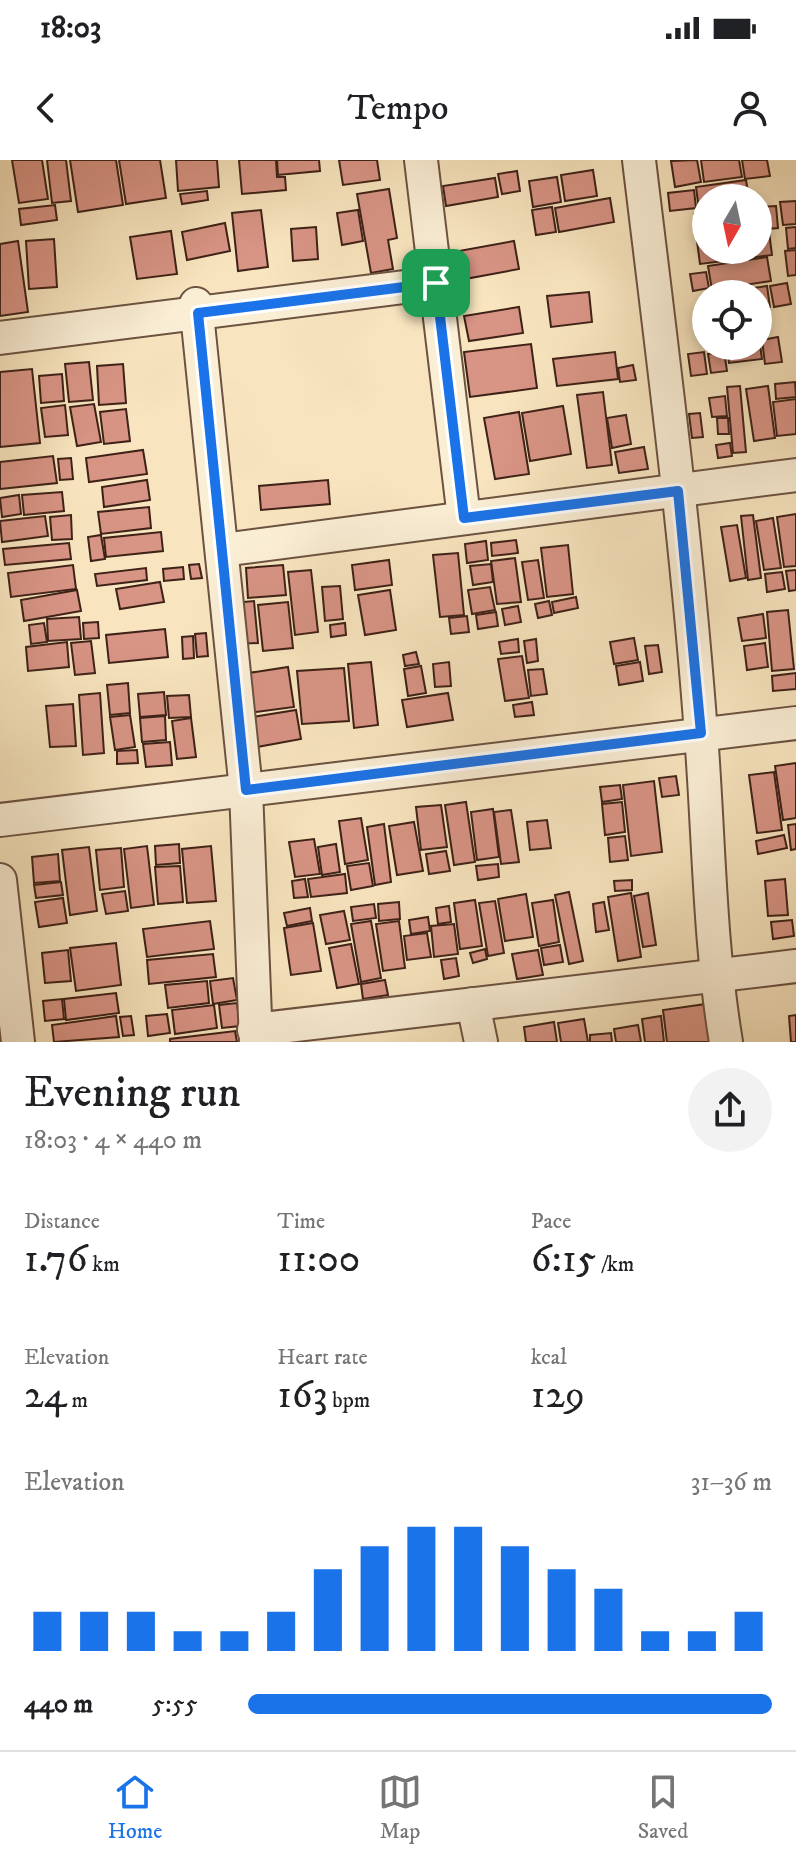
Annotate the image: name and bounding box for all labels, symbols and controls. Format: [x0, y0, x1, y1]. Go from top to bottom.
text: 18:03 [40, 10, 101, 47]
icon: back [24, 86, 68, 130]
text: Tempo [347, 86, 449, 131]
icon: person [728, 86, 772, 130]
north arrow [692, 184, 772, 264]
map controls [692, 184, 772, 360]
pin [402, 249, 470, 317]
icon: arrive [414, 261, 458, 305]
button: locate [692, 280, 772, 360]
text: Evening run [24, 1066, 241, 1121]
button: share [688, 1068, 772, 1152]
text: 18:03 · 4 × 440 m [24, 1124, 202, 1157]
text: Distance [24, 1208, 100, 1235]
text: Time [277, 1208, 325, 1235]
text: Pace [531, 1208, 571, 1235]
text: 1.76 [24, 1235, 88, 1285]
text: 11:00 [277, 1235, 360, 1285]
text: 6:15 [531, 1235, 596, 1285]
text: km [88, 1251, 120, 1278]
text: /km [596, 1251, 634, 1278]
text: Elevation [24, 1344, 109, 1371]
text: Heart rate [277, 1344, 368, 1371]
text: kcal [531, 1344, 567, 1371]
text: 24 [24, 1371, 67, 1421]
text: 163 [277, 1371, 328, 1421]
text: 129 [531, 1371, 585, 1421]
text: m [67, 1387, 88, 1414]
text: bpm [328, 1387, 370, 1414]
text: Elevation [24, 1466, 125, 1499]
text: 31–36 m [691, 1466, 772, 1499]
text: 440 m [24, 1688, 93, 1721]
text: 5:55 [152, 1688, 198, 1721]
tab: Home [108, 1770, 162, 1845]
tab: Map [378, 1770, 422, 1845]
tab: Saved [638, 1770, 688, 1845]

